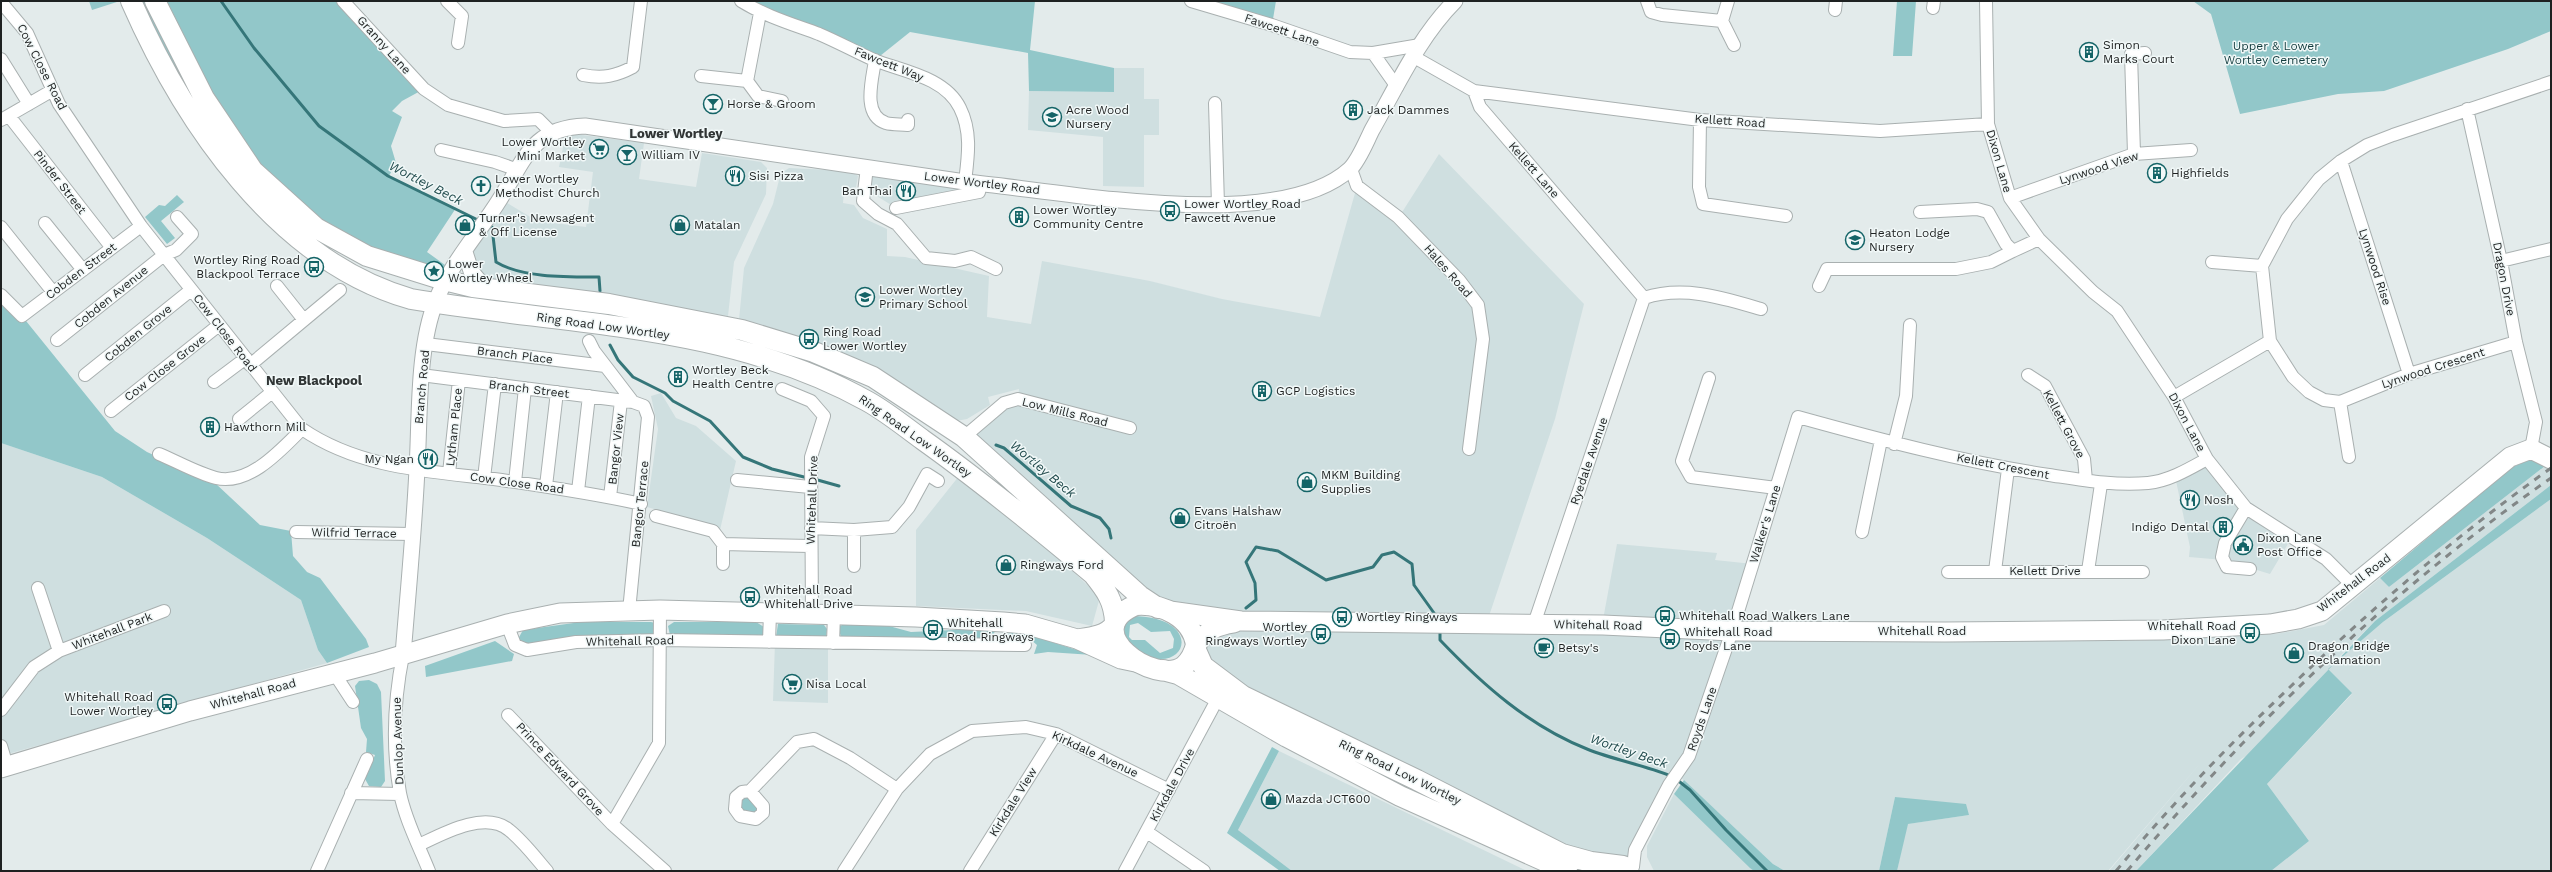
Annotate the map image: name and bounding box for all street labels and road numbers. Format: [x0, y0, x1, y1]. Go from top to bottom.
street label: Fawcett Lane [1243, 11, 1321, 49]
street label: Granny Lane [354, 13, 414, 77]
street label: Cow Close Road [14, 22, 70, 112]
street label: Fawcett Way [852, 44, 926, 85]
street label: Kellett Road [1694, 112, 1766, 130]
street label: Dixon Lane [1983, 128, 2015, 194]
street label: Kellett Lane [1506, 139, 1562, 201]
street label: Pinder Street [31, 147, 89, 217]
street label: Lynwood View [2057, 149, 2141, 187]
street label: Lower Wortley Road [923, 169, 1041, 197]
street label: Lynwood Rise [2356, 227, 2394, 307]
street label: Cobden Street [43, 240, 119, 302]
street label: Dragon Drive [2490, 241, 2518, 317]
street label: Hales Road [1421, 242, 1475, 300]
street label: Cobden Avenue [71, 263, 151, 331]
street label: Cow Close Road [190, 291, 260, 375]
street label: Cobden Grove [101, 301, 175, 364]
street label: Ring Road Low Wortley [535, 310, 671, 342]
street label: Cow Close Grove [122, 332, 208, 404]
street label: Branch Place [476, 343, 554, 367]
street label: Lynwood Crescent [2380, 345, 2486, 391]
street label: Branch Road [412, 349, 432, 425]
street label: Branch Street [488, 377, 570, 401]
street label: Lytham Place [443, 387, 465, 467]
street label: Kellett Grove [2040, 387, 2088, 461]
street label: Dixon Lane [2166, 390, 2208, 454]
street label: Ring Road Low Wortley [856, 392, 975, 481]
street label: Low Mills Road [1020, 395, 1110, 429]
street label: Bangor View [605, 413, 627, 485]
street label: Ryedale Avenue [1567, 415, 1611, 507]
street label: Kellett Crescent [1956, 450, 2050, 482]
street label: Whitehall Drive [803, 455, 821, 545]
street label: Bangor Terrace [628, 460, 652, 548]
street label: Cow Close Road [469, 469, 565, 497]
street label: Walker's Lane [1746, 483, 1784, 565]
street label: Wilfrid Terrace [311, 525, 397, 541]
street label: Whitehall Road [2314, 551, 2394, 615]
street label: Kellett Drive [2009, 564, 2081, 578]
street label: Whitehall Park [70, 609, 154, 653]
street label: Whitehall Road [1554, 617, 1642, 633]
street label: Whitehall Road [1878, 624, 1966, 638]
street label: Whitehall Road [586, 633, 674, 649]
street label: Whitehall Road [208, 676, 298, 712]
street label: Royds Lane [1684, 685, 1720, 753]
street label: Dunlop Avenue [389, 697, 407, 785]
street label: Prince Edward Grove [513, 720, 607, 819]
street label: Kirkdale Avenue [1050, 728, 1140, 780]
street label: Ring Road Low Wortley [1337, 736, 1464, 808]
street label: Kirkdale Drive [1147, 746, 1197, 824]
street label: Kirkdale View [986, 765, 1040, 839]

